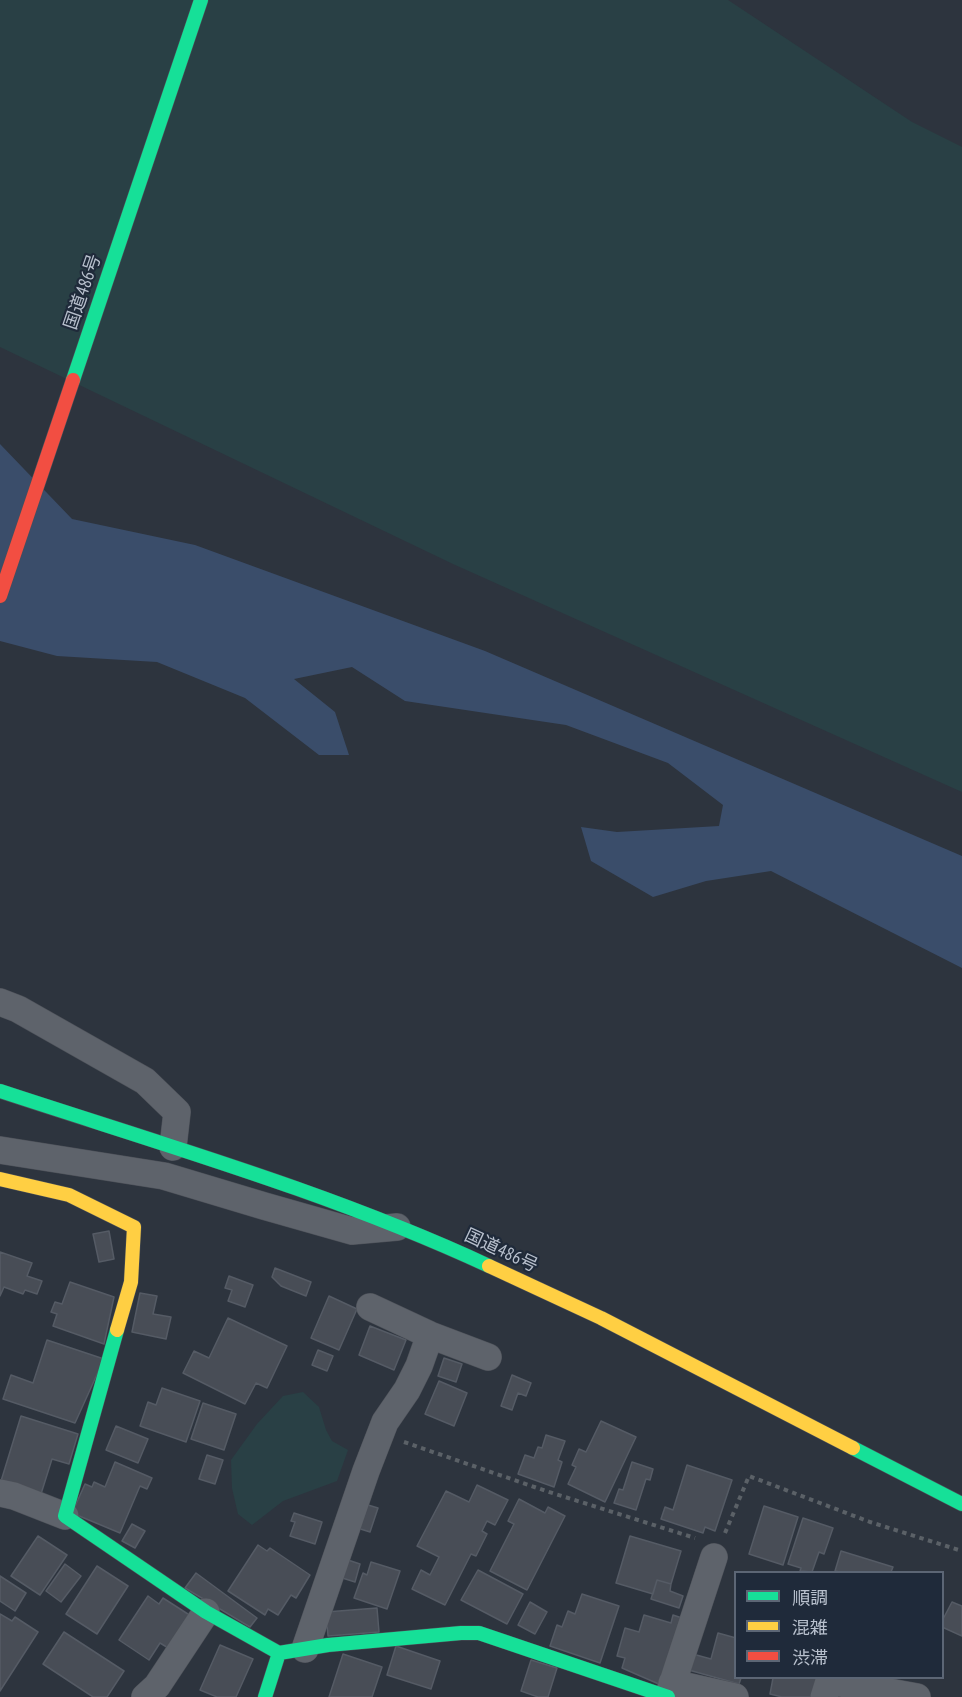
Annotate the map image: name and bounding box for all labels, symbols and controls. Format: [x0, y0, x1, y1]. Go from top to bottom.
street label: 国道486号 [60, 251, 106, 333]
street label: 国道486号 [461, 1225, 541, 1277]
legend [734, 1571, 944, 1679]
text: 順調 [792, 1586, 828, 1609]
text: 混雑 [792, 1616, 828, 1639]
text: 渋滞 [792, 1646, 828, 1669]

